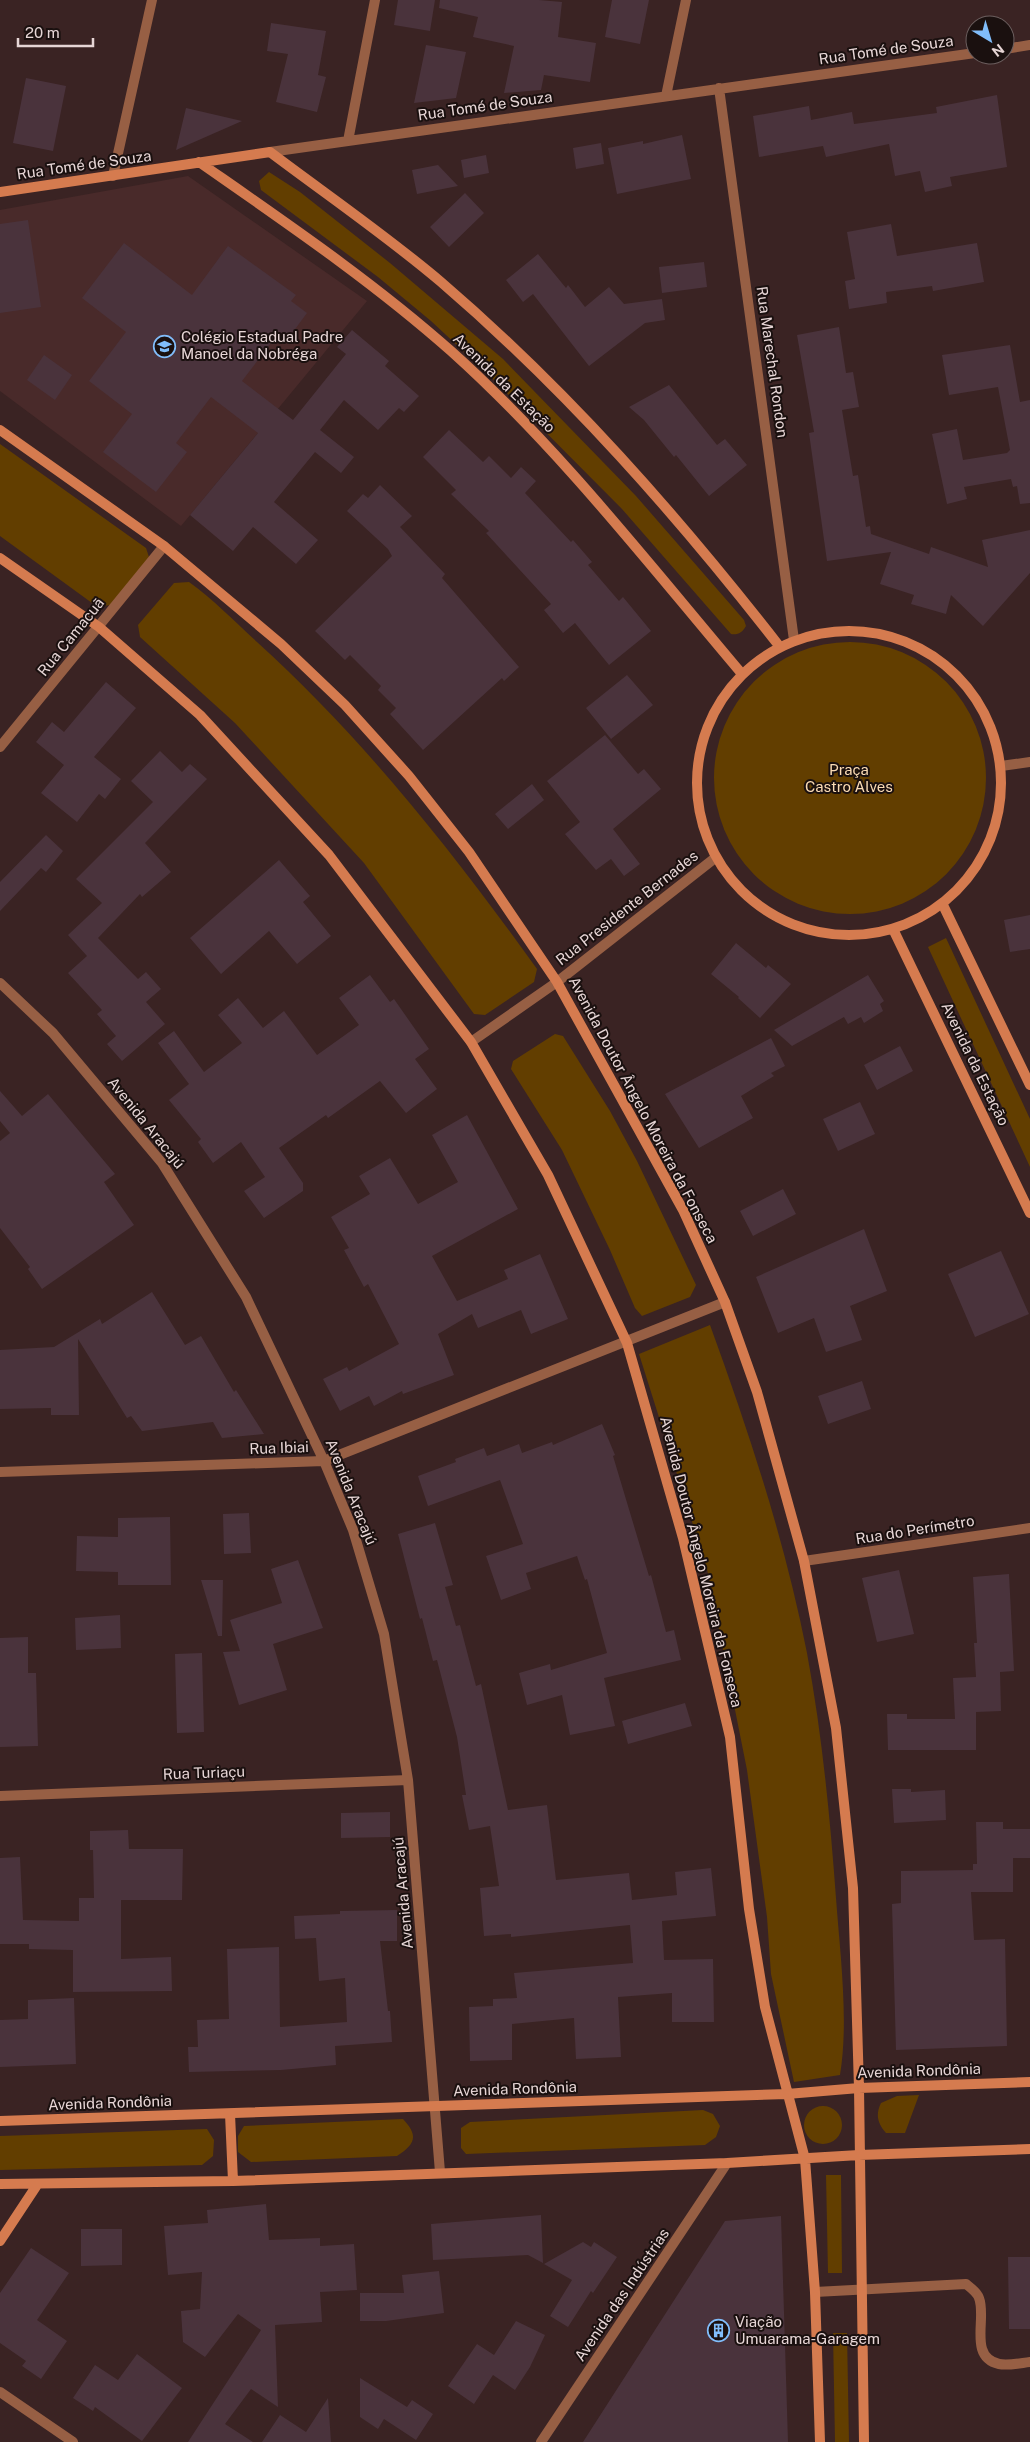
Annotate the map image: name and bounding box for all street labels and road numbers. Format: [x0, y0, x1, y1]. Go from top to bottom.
street label: Rua Tomé de Souza [818, 32, 954, 67]
street label: Rua Tomé de Souza [417, 88, 553, 123]
street label: Rua Tomé de Souza [16, 147, 152, 182]
street label: Rua Marechal Rondon [753, 285, 792, 439]
street label: Avenida da Estação [450, 330, 559, 436]
street label: Rua Camacuã [34, 594, 107, 679]
street label: Rua Presidente Bernades [552, 847, 701, 968]
street label: Avenida Doutor Ângelo Moreira da Fonseca [566, 974, 721, 1246]
street label: Avenida da Estação [938, 999, 1013, 1128]
street label: Avenida Aracajú [104, 1074, 188, 1172]
street label: Avenida Doutor Ângelo Moreira da Fonseca [657, 1415, 746, 1709]
street label: Avenida Aracajú [323, 1436, 380, 1547]
street label: Rua Ibiai [249, 1438, 309, 1457]
street label: Rua do Perímetro [854, 1512, 976, 1547]
street label: Rua Turiaçu [163, 1763, 245, 1782]
street label: Avenida Aracajú [389, 1836, 416, 1950]
street label: Avenida Rondônia [857, 2060, 981, 2081]
street label: Avenida Rondônia [453, 2078, 577, 2099]
street label: Avenida Rondônia [48, 2092, 172, 2113]
street label: Avenida das Indústrias [571, 2225, 672, 2364]

